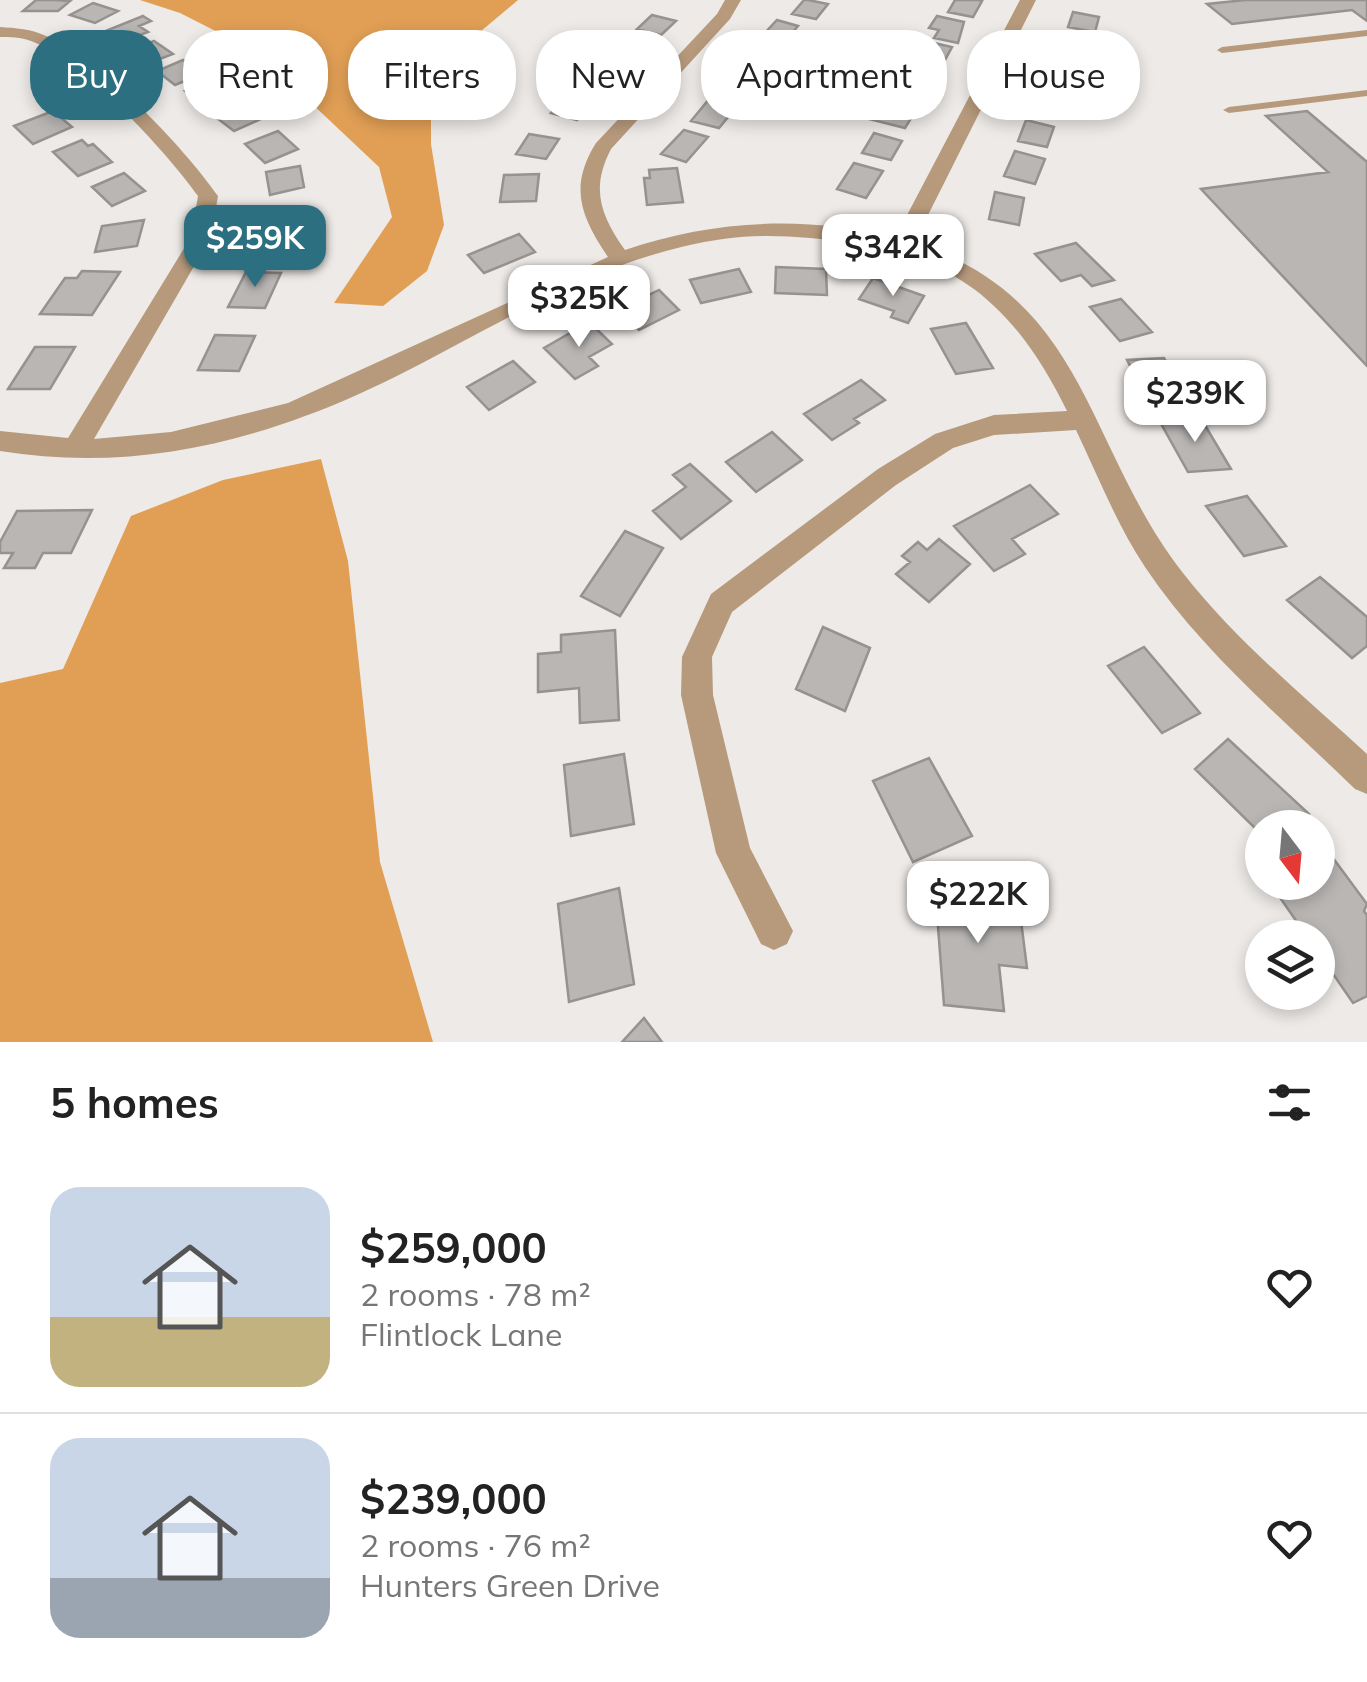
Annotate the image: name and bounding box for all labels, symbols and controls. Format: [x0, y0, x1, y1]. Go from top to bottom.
chip: Buy [30, 30, 163, 120]
chip: Rent [183, 30, 328, 120]
chip: Filters [348, 30, 516, 120]
chip: New [536, 30, 681, 120]
chip: Apartment [701, 30, 947, 120]
chip: House [967, 30, 1140, 120]
pin: $259K [185, 205, 325, 290]
pin: $342K [823, 214, 963, 299]
text: $259K [206, 217, 304, 257]
text: $342K [844, 226, 942, 266]
pin: $325K [509, 265, 649, 350]
text: $325K [530, 277, 628, 317]
pin: $239K [1125, 360, 1265, 445]
text: $239K [1146, 372, 1244, 412]
north arrow [1245, 810, 1335, 900]
map controls [1245, 810, 1335, 1010]
pin: $222K [908, 861, 1048, 946]
text: $222K [929, 873, 1027, 913]
button: layers [1245, 920, 1335, 1010]
icon: filters [1262, 1075, 1317, 1130]
text: 5 homes [50, 1076, 219, 1129]
text: $259,000 [360, 1221, 547, 1274]
icon: home [130, 1227, 250, 1347]
icon: heart [1262, 1260, 1317, 1315]
text: 2 rooms · 78 m² [360, 1274, 591, 1314]
text: Flintlock Lane [360, 1314, 563, 1354]
text: $239,000 [360, 1472, 547, 1525]
icon: home [130, 1478, 250, 1598]
icon: heart [1262, 1511, 1317, 1566]
text: 2 rooms · 76 m² [360, 1525, 591, 1565]
text: Hunters Green Drive [360, 1565, 660, 1605]

